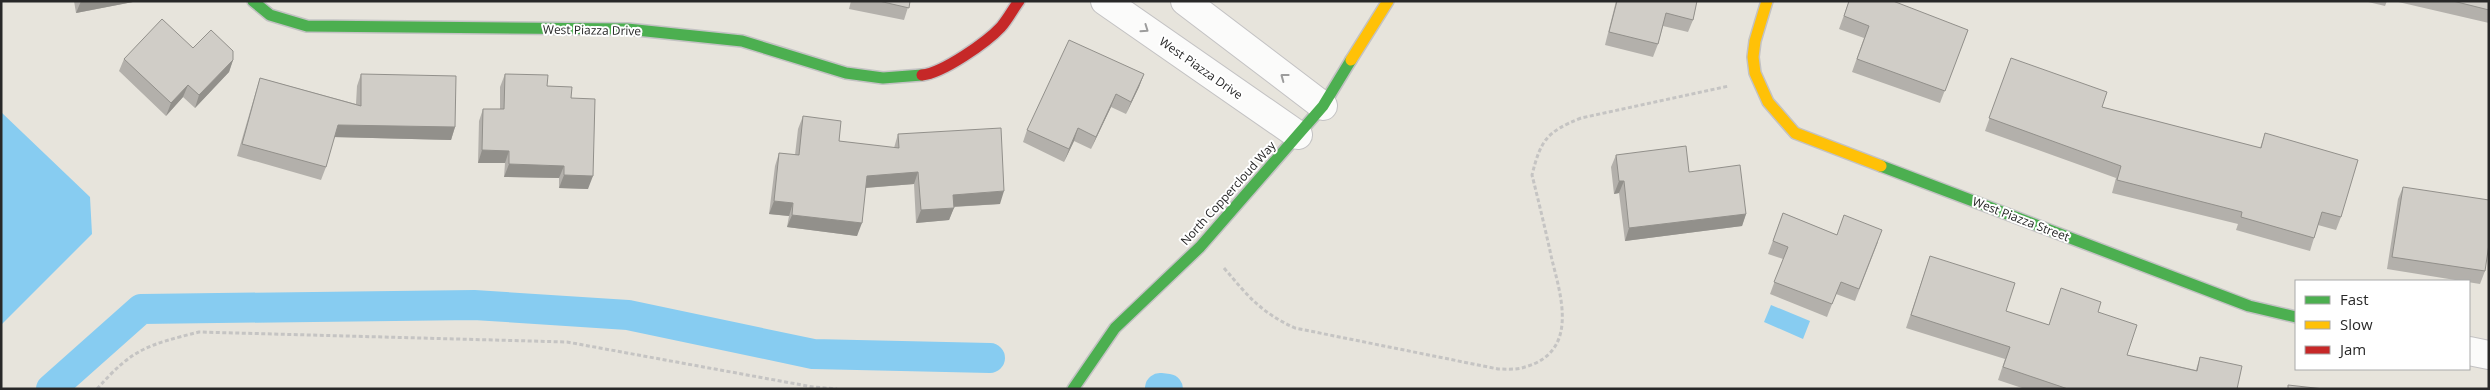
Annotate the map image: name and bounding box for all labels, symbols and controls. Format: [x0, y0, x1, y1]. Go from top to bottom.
street label: West Piazza Drive [543, 21, 642, 39]
one-way arrow [1139, 23, 1149, 32]
street label: West Piazza Drive [1156, 33, 1246, 103]
one-way arrow [1281, 74, 1290, 82]
street label: North Coppercloud Way [1177, 137, 1280, 249]
street label: West Piazza Street [1970, 193, 2072, 245]
legend [2295, 280, 2470, 370]
text: Fast [2340, 289, 2369, 309]
text: Slow [2340, 314, 2373, 334]
text: Jam [2338, 339, 2366, 359]

